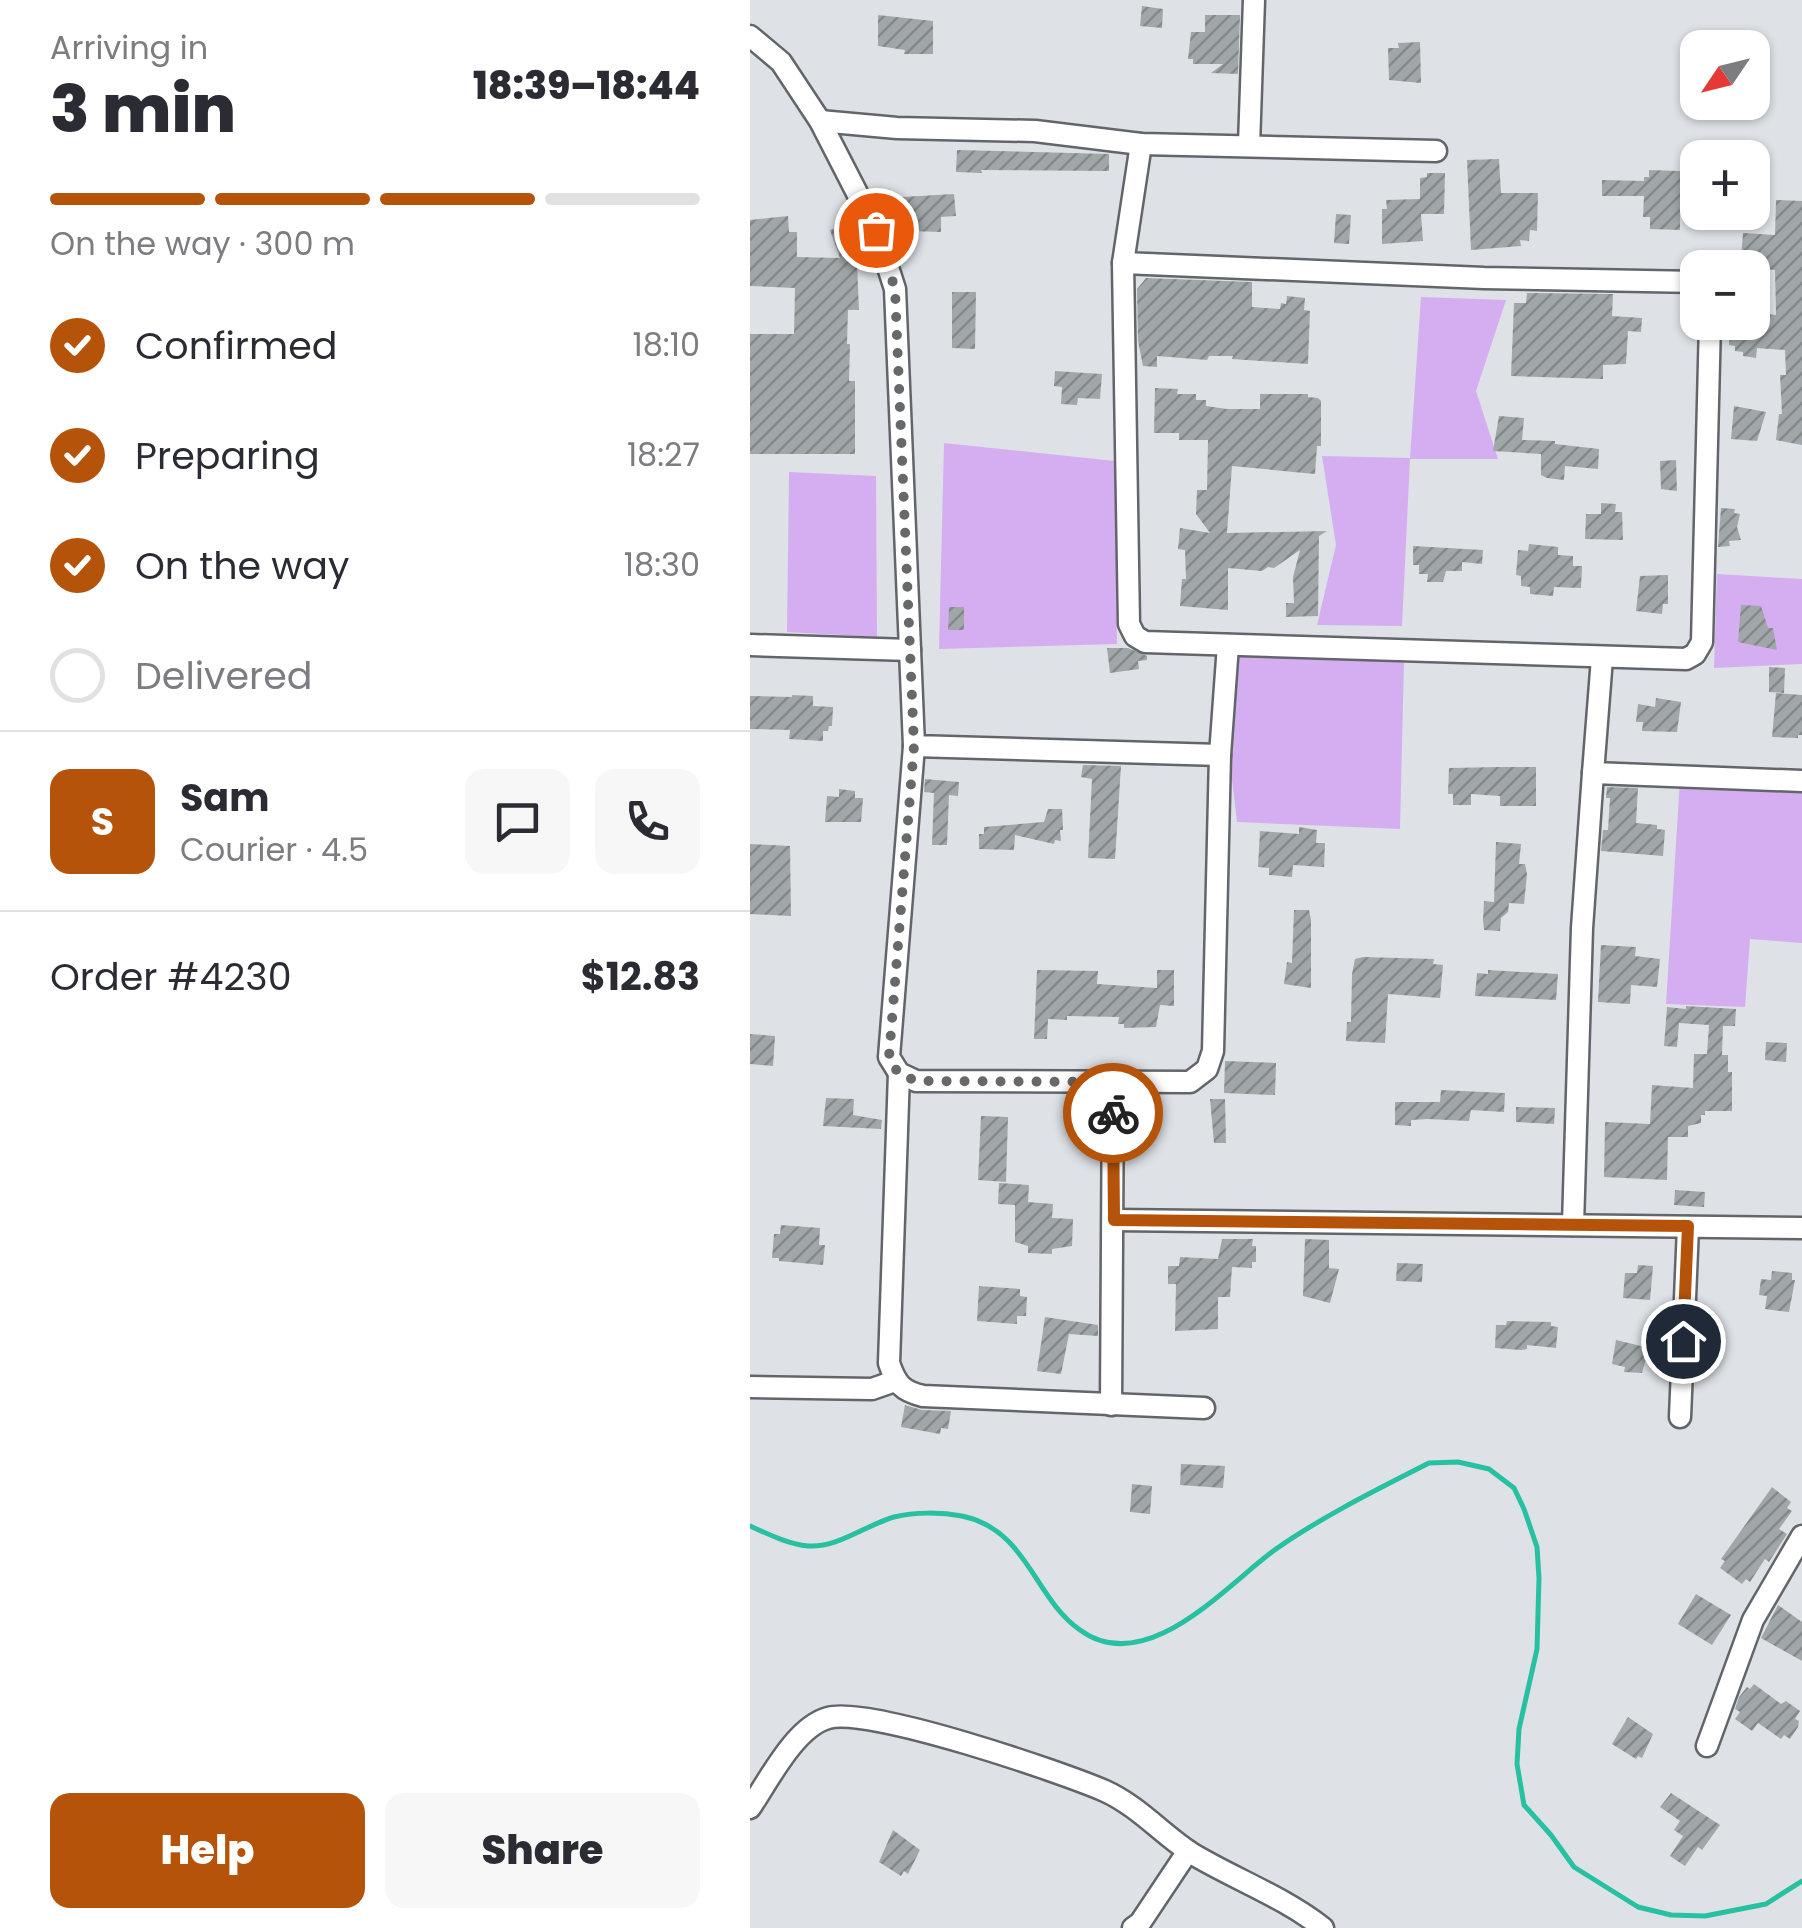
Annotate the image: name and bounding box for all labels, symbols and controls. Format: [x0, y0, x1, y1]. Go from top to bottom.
text: Arriving in [50, 25, 208, 70]
north arrow [1680, 30, 1770, 120]
map controls [1680, 30, 1770, 340]
text: 18:39–18:44 [473, 59, 700, 112]
text: 3 min [50, 64, 236, 155]
button: + [1680, 140, 1770, 230]
pin [834, 188, 919, 273]
icon: bag [849, 203, 904, 258]
text: On the way · 300 m [50, 221, 355, 266]
button: − [1680, 250, 1770, 340]
icon: check [50, 318, 105, 373]
text: Confirmed [135, 319, 337, 372]
text: 18:10 [632, 322, 700, 367]
icon: check [50, 428, 105, 483]
text: Preparing [135, 429, 320, 482]
text: 18:27 [627, 432, 700, 477]
icon: check [50, 538, 105, 593]
text: On the way [135, 539, 349, 592]
text: 18:30 [624, 542, 700, 587]
text: Delivered [135, 649, 312, 702]
button: chat [465, 769, 570, 874]
button: phone [595, 769, 700, 874]
text: Sam [180, 771, 269, 824]
text: S [91, 795, 114, 848]
text: Courier · 4.5 [180, 827, 368, 872]
text: Order #4230 [50, 950, 292, 1003]
text: $12.83 [581, 950, 700, 1003]
courier [1063, 1063, 1163, 1163]
icon: bike [1086, 1086, 1141, 1141]
pin [1641, 1299, 1726, 1384]
icon: home [1656, 1314, 1711, 1369]
button: Help [50, 1793, 365, 1908]
button: Share [385, 1793, 700, 1908]

